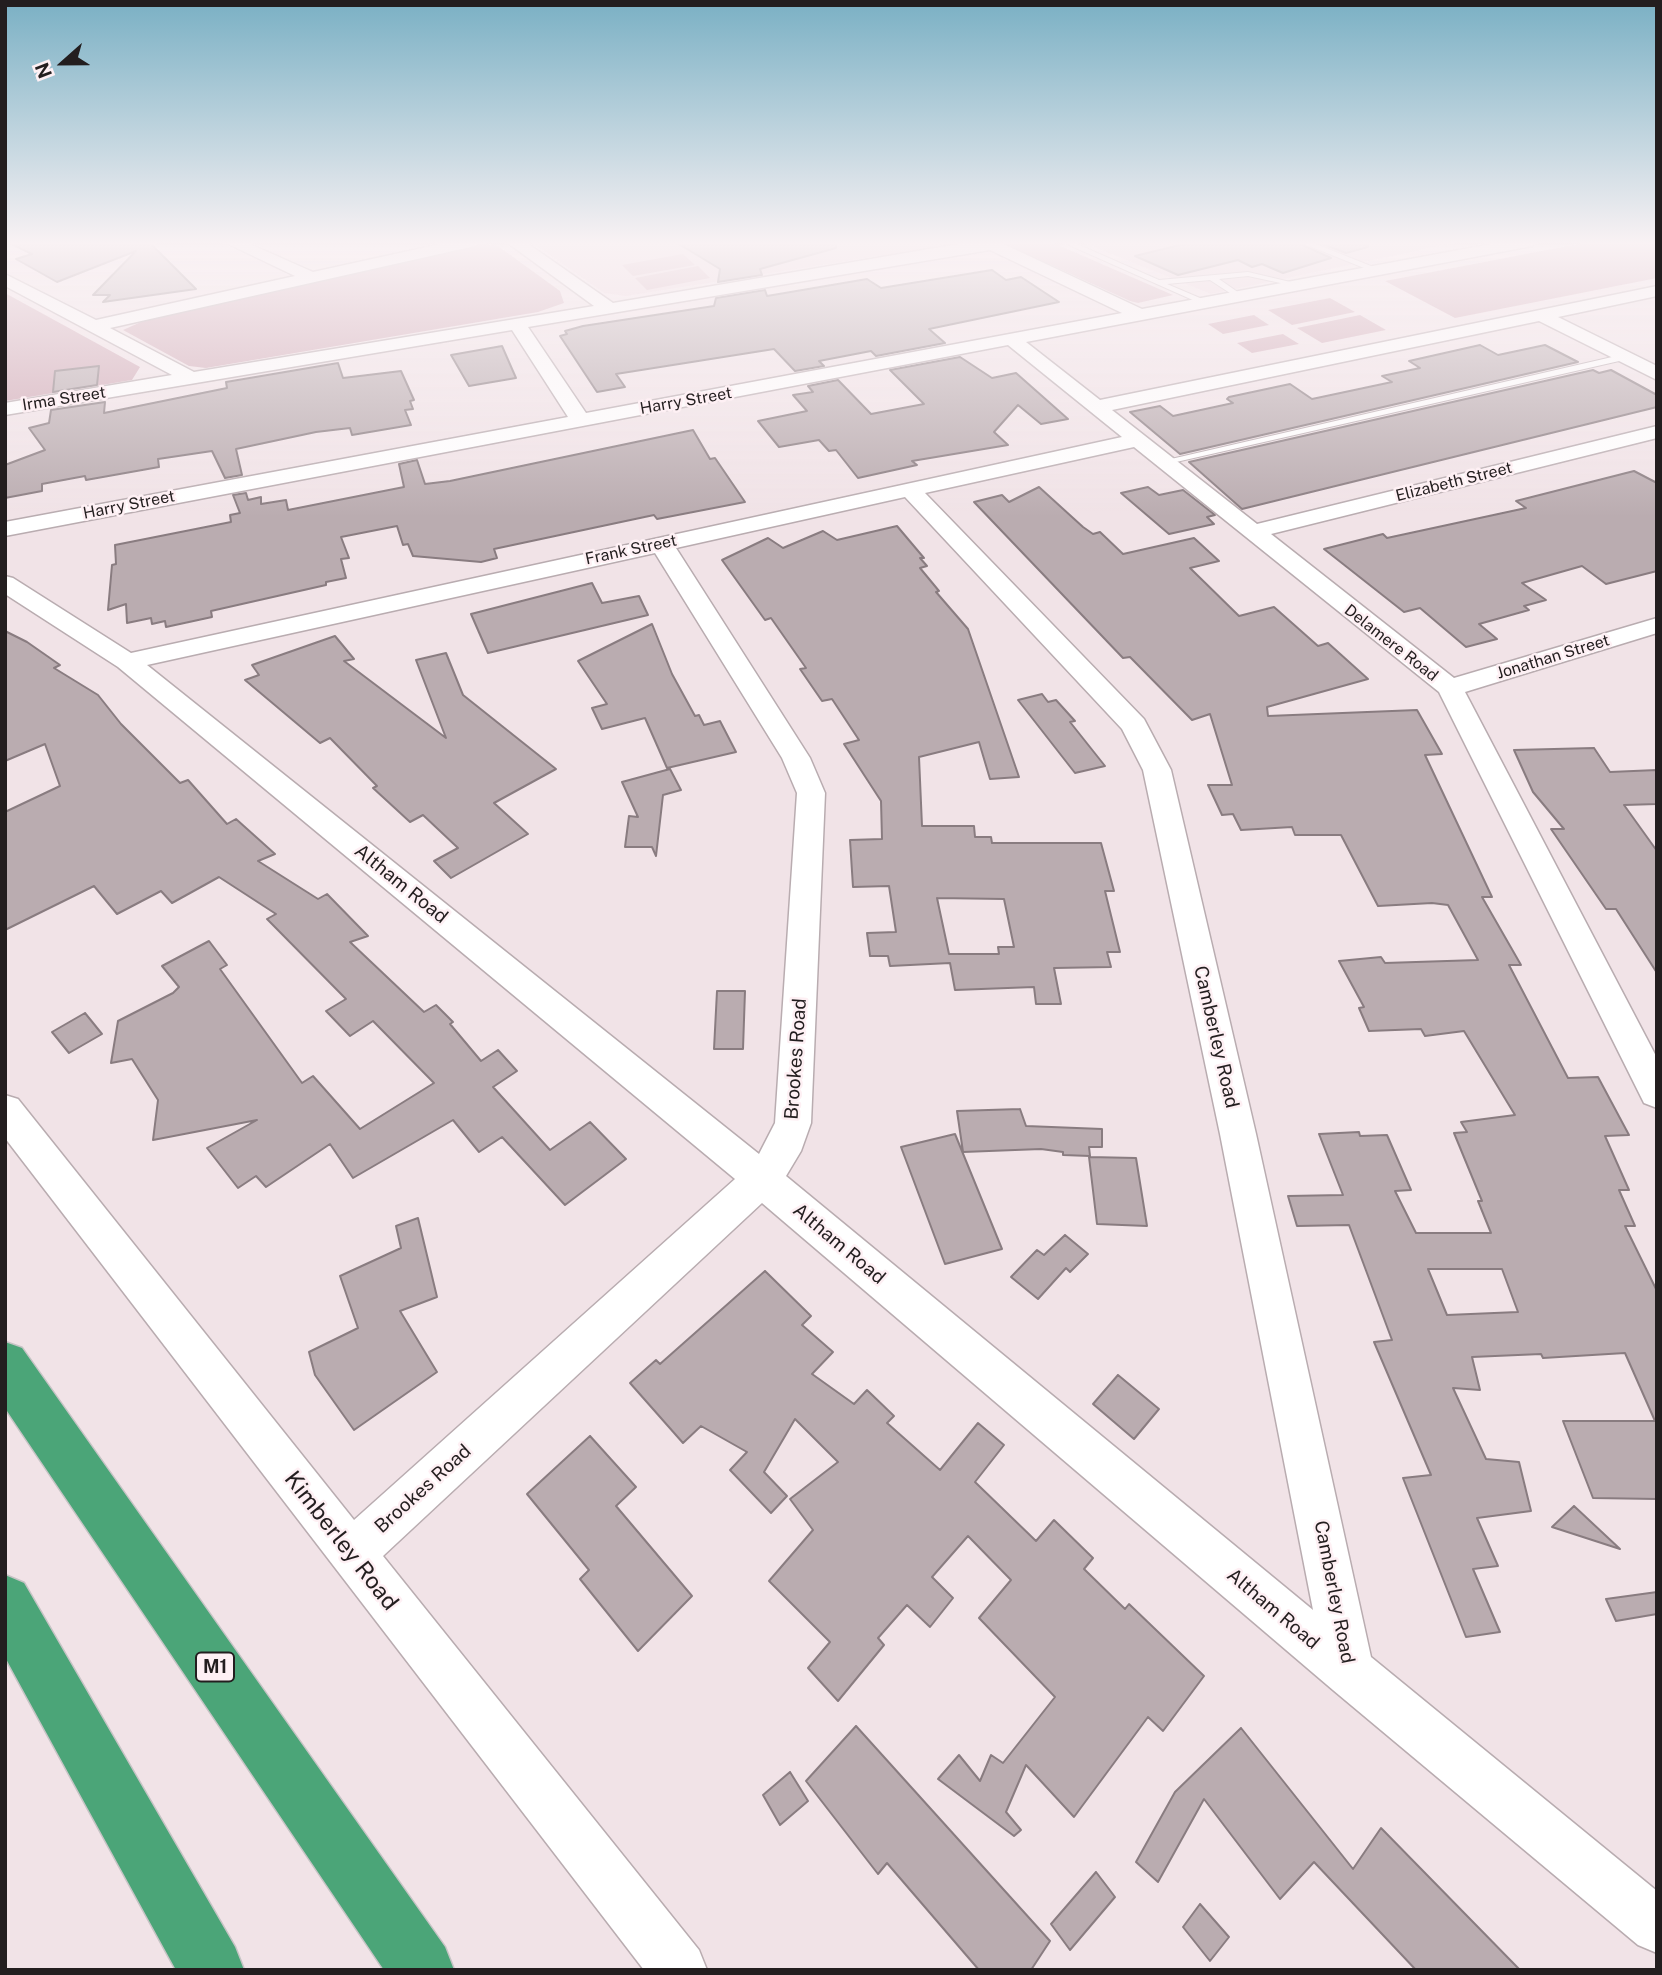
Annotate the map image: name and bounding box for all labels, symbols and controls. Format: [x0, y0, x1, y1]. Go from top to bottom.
north arrow [28, 28, 98, 98]
text: N [30, 60, 56, 81]
street label: Irma Street [21, 383, 107, 415]
street label: Harry Street [639, 383, 733, 419]
street label: Elizabeth Street [1394, 458, 1514, 506]
street label: Harry Street [82, 487, 176, 523]
street label: Frank Street [583, 531, 679, 569]
street label: Delamere Road [1340, 600, 1442, 686]
street label: Jonathan Street [1494, 631, 1612, 683]
street label: Altham Road [350, 839, 452, 929]
street label: Camberley Road [1189, 964, 1243, 1110]
street label: Brookes Road [780, 998, 812, 1120]
street label: Altham Road [788, 1199, 890, 1289]
street label: Brookes Road [370, 1440, 476, 1538]
street label: Kimberley Road [278, 1466, 404, 1616]
street label: Camberley Road [1309, 1519, 1359, 1665]
street label: Altham Road [1222, 1564, 1324, 1654]
road number: M1 [196, 1652, 234, 1682]

